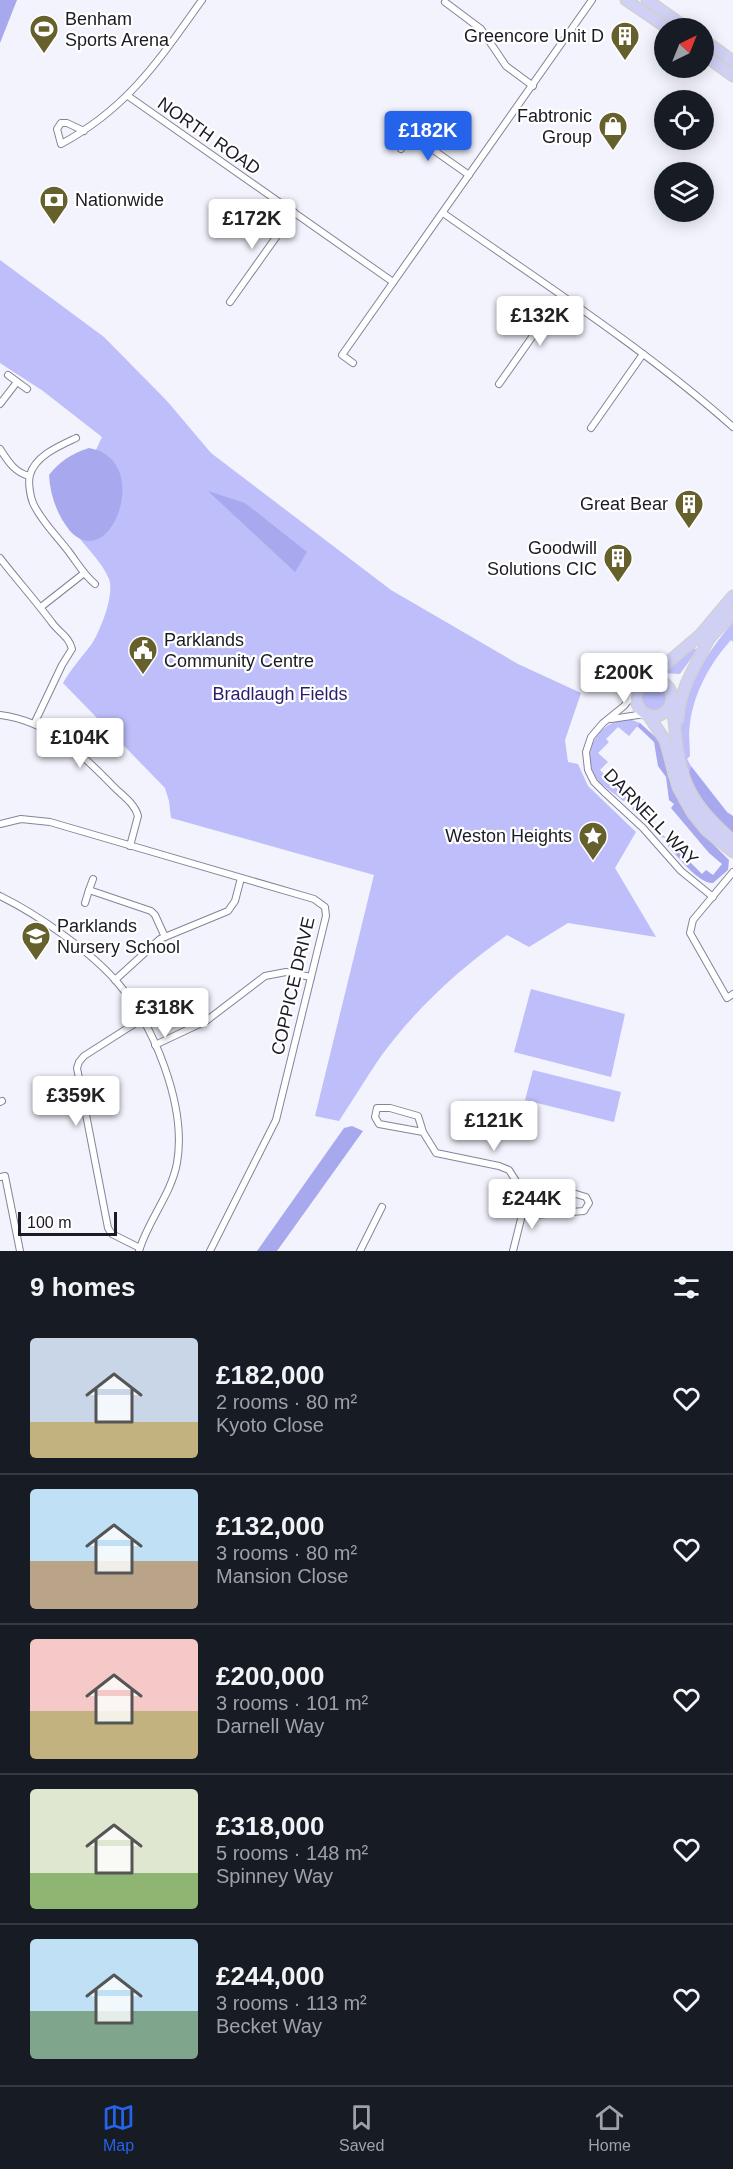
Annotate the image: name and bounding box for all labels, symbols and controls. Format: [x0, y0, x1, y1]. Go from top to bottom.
place label: Benham Sports Arena [65, 9, 170, 50]
sports icon: Benham Sports Arena [28, 13, 60, 55]
north arrow [654, 18, 714, 78]
map controls [654, 18, 714, 222]
building icon: Greencore Unit D [609, 20, 641, 62]
place label: Greencore Unit D [464, 26, 604, 46]
button: locate [654, 90, 714, 150]
street label: NORTH ROAD [154, 93, 264, 179]
place label: Fabtronic Group [517, 106, 592, 147]
shop icon: Fabtronic Group [597, 110, 629, 152]
pin: £182K [386, 111, 470, 162]
text: £182K [399, 119, 457, 141]
button: layers [654, 162, 714, 222]
bank icon: Nationwide [38, 184, 70, 226]
place label: Nationwide [75, 190, 164, 210]
pin: £172K [210, 199, 294, 250]
text: £172K [223, 207, 281, 229]
pin: £132K [498, 296, 582, 347]
text: £132K [511, 304, 569, 326]
building icon: Great Bear [673, 488, 705, 530]
place label: Great Bear [580, 494, 668, 514]
place label: Goodwill Solutions CIC [487, 538, 597, 579]
building icon: Goodwill Solutions CIC [602, 542, 634, 584]
place label: Parklands Community Centre [164, 630, 314, 671]
public building icon: Parklands Community Centre [127, 634, 159, 676]
pin: £200K [582, 653, 666, 704]
text: £200K [595, 661, 653, 683]
park label: Bradlaugh Fields [212, 684, 348, 704]
pin: £104K [38, 718, 122, 769]
text: £104K [51, 726, 109, 748]
street label: DARNELL WAY [600, 765, 702, 869]
place icon: Weston Heights [577, 820, 609, 862]
place label: Weston Heights [445, 826, 572, 846]
street label: COPPICE DRIVE [267, 915, 319, 1057]
place label: Parklands Nursery School [57, 916, 180, 957]
school or university icon: Parklands Nursery School [20, 920, 52, 962]
pin: £318K [123, 988, 207, 1039]
text: £318K [136, 996, 194, 1018]
pin: £359K [34, 1076, 118, 1127]
text: £359K [47, 1084, 105, 1106]
pin: £121K [452, 1101, 536, 1152]
text: £121K [465, 1109, 523, 1131]
pin: £244K [490, 1179, 574, 1230]
text: £244K [503, 1187, 561, 1209]
scale bar [18, 1209, 117, 1236]
text: 100 m [27, 1214, 71, 1231]
icon: filters [670, 1271, 703, 1304]
text: 9 homes [30, 1272, 136, 1302]
text: £182,000 [216, 1360, 324, 1390]
icon: home [78, 1362, 150, 1434]
icon: heart [670, 1382, 703, 1415]
text: 2 rooms · 80 m² [216, 1391, 357, 1413]
text: Kyoto Close [216, 1414, 324, 1436]
text: £132,000 [216, 1511, 324, 1541]
icon: home [78, 1513, 150, 1585]
icon: heart [670, 1533, 703, 1566]
text: 3 rooms · 80 m² [216, 1542, 357, 1564]
text: Mansion Close [216, 1565, 348, 1587]
text: £200,000 [216, 1661, 324, 1691]
icon: home [78, 1663, 150, 1735]
icon: heart [670, 1683, 703, 1716]
text: 3 rooms · 101 m² [216, 1692, 368, 1714]
text: Darnell Way [216, 1715, 324, 1737]
text: £318,000 [216, 1811, 324, 1841]
icon: home [78, 1813, 150, 1885]
icon: heart [670, 1833, 703, 1866]
text: 5 rooms · 148 m² [216, 1842, 368, 1864]
text: Spinney Way [216, 1865, 333, 1887]
text: £244,000 [216, 1961, 324, 1991]
icon: home [78, 1963, 150, 2035]
icon: heart [670, 1983, 703, 2016]
text: 3 rooms · 113 m² [216, 1992, 367, 2014]
text: Becket Way [216, 2015, 322, 2037]
tab: Map [102, 2101, 135, 2155]
tab: Saved [339, 2101, 384, 2155]
tab: Home [588, 2101, 631, 2155]

